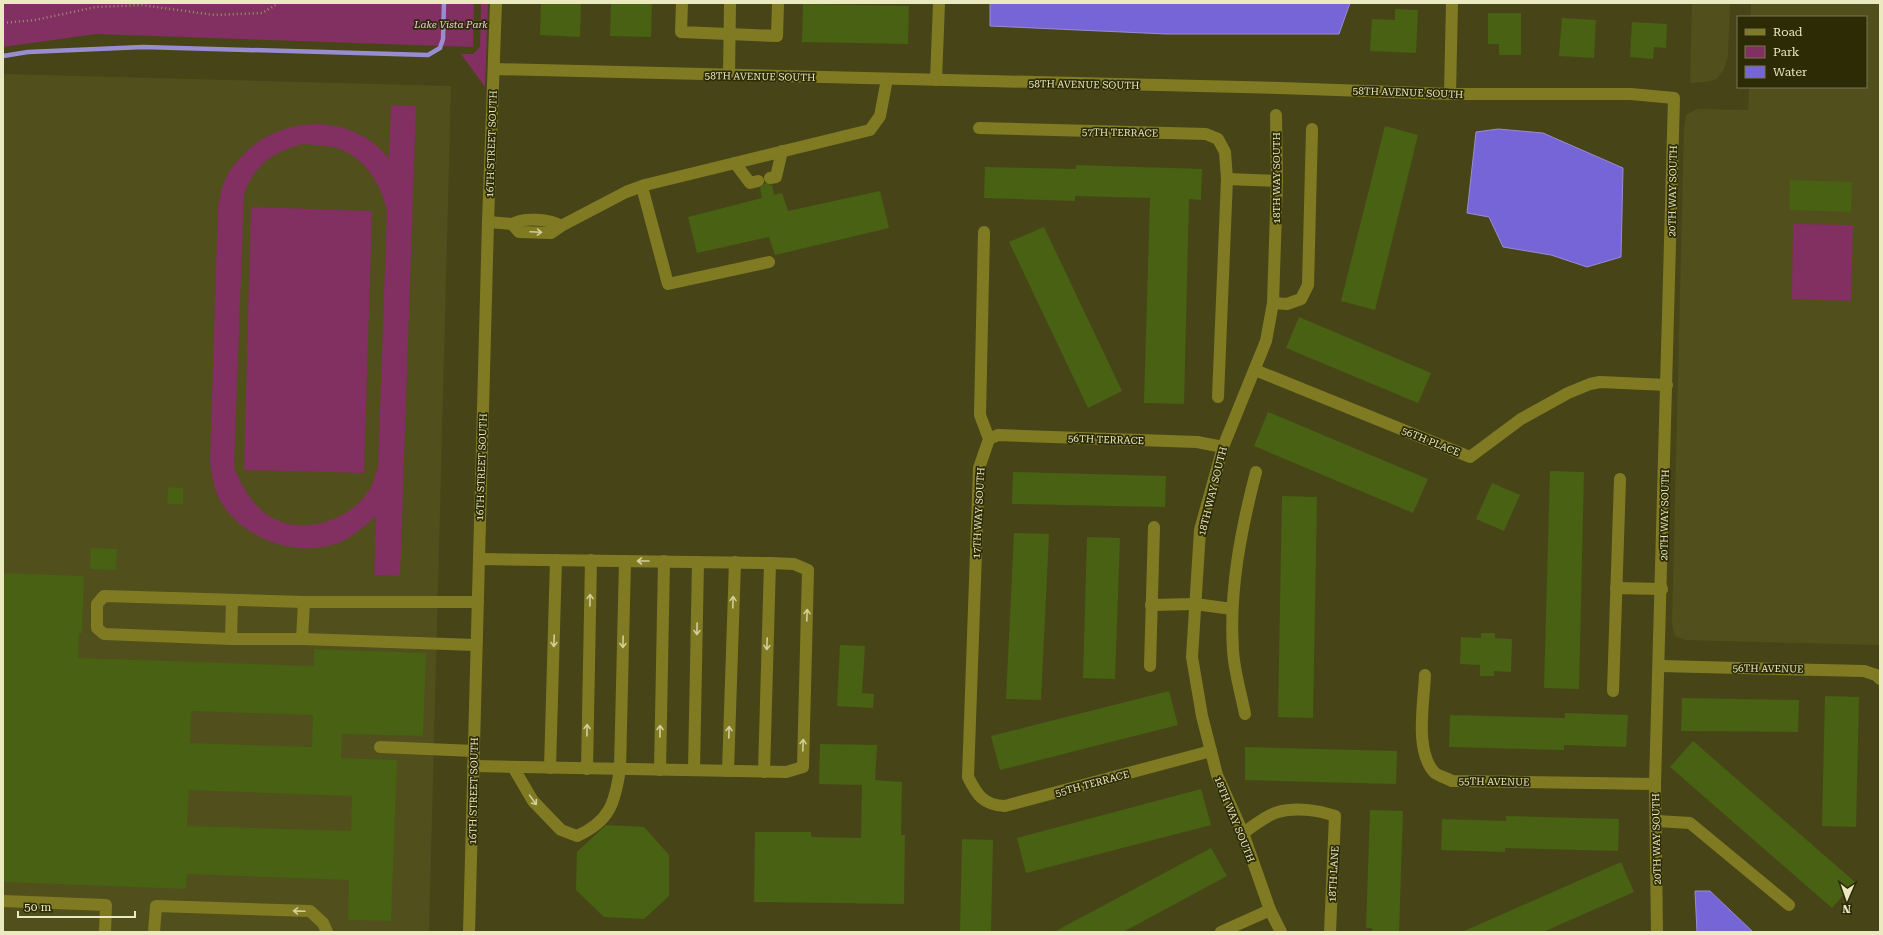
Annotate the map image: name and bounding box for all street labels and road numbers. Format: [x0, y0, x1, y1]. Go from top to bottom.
street label: 58TH AVENUE SOUTH [705, 70, 815, 83]
street label: 58TH AVENUE SOUTH [1029, 78, 1139, 91]
street label: 58TH AVENUE SOUTH [1352, 85, 1463, 100]
street label: 16TH STREET SOUTH [484, 90, 499, 198]
street label: 57TH TERRACE [1082, 126, 1158, 139]
street label: 18TH WAY SOUTH [1271, 132, 1282, 224]
street label: 20TH WAY SOUTH [1666, 145, 1679, 237]
street label: 16TH STREET SOUTH [474, 413, 489, 521]
street label: 56TH PLACE [1400, 425, 1461, 458]
street label: 56TH TERRACE [1068, 433, 1144, 446]
street label: 18TH WAY SOUTH [1196, 445, 1229, 537]
street label: 17TH WAY SOUTH [971, 467, 986, 559]
street label: 20TH WAY SOUTH [1658, 469, 1671, 561]
street label: 56TH AVENUE [1732, 662, 1804, 675]
street label: 16TH STREET SOUTH [467, 737, 480, 845]
street label: 55TH TERRACE [1054, 768, 1130, 799]
street label: 18TH WAY SOUTH [1212, 775, 1257, 864]
street label: 55TH AVENUE [1458, 775, 1530, 788]
street label: 20TH WAY SOUTH [1650, 793, 1663, 885]
street label: 18TH LANE [1327, 846, 1340, 902]

